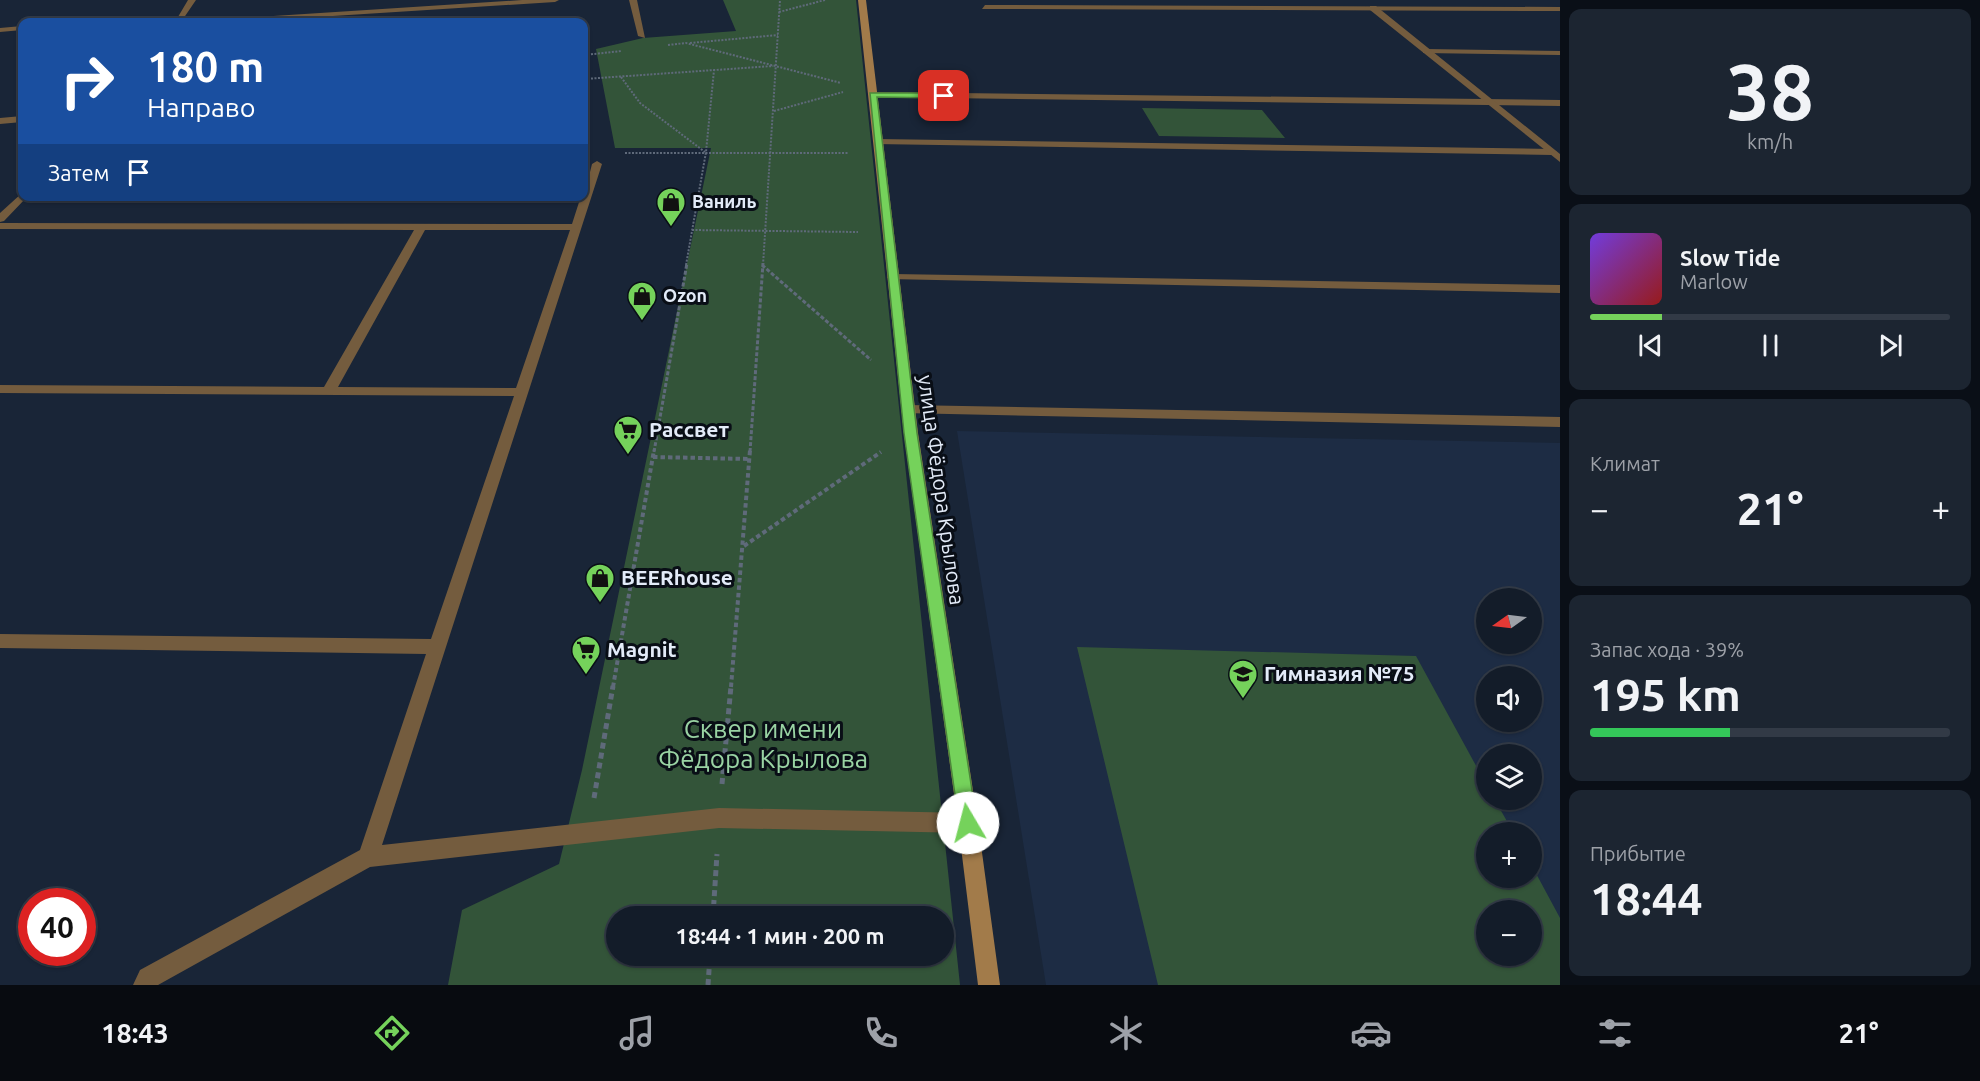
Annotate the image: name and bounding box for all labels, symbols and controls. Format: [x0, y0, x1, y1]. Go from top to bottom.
icon: right [48, 42, 126, 120]
text: 180 m [147, 43, 264, 90]
text: 38 [1726, 47, 1814, 135]
pin [918, 70, 969, 121]
icon: arrive [927, 79, 960, 112]
text: Направо [147, 92, 256, 122]
text: km/h [1747, 130, 1793, 153]
icon: arrive [122, 156, 155, 189]
text: Затем [48, 160, 110, 185]
shop icon: Ваниль [655, 186, 687, 228]
place label: Ваниль [692, 191, 756, 211]
text: Slow Tide [1680, 245, 1780, 270]
text: Marlow [1680, 270, 1748, 293]
shop icon: Ozon [626, 280, 658, 322]
place label: Ozon [663, 285, 707, 305]
icon: previous [1634, 329, 1667, 362]
icon: pause [1754, 329, 1787, 362]
icon: next [1874, 329, 1907, 362]
street label: улица Фёдора Крылова [914, 373, 970, 606]
supermarket icon: Рассвет [612, 414, 644, 456]
place label: Рассвет [649, 417, 729, 441]
text: Климат [1590, 452, 1660, 475]
text: 21° [1737, 483, 1803, 534]
text: − [1590, 490, 1609, 527]
text: + [1931, 490, 1950, 527]
shop icon: BEERhouse [584, 562, 616, 604]
place label: BEERhouse [621, 565, 733, 589]
north arrow [1476, 588, 1542, 654]
map controls [1476, 588, 1542, 966]
supermarket icon: Magnit [570, 634, 602, 676]
place label: Magnit [607, 637, 677, 661]
text: Запас хода · 39% [1590, 638, 1744, 661]
school or university icon: Гимназия №75 [1227, 658, 1259, 700]
place label: Гимназия №75 [1264, 661, 1415, 685]
button: sound [1476, 666, 1542, 732]
text: 195 km [1590, 669, 1741, 720]
park label: Сквер имени Фёдора Крылова [658, 714, 868, 773]
button: layers [1476, 744, 1542, 810]
position arrow [936, 791, 1000, 855]
button: + [1476, 822, 1542, 888]
text: Прибытие [1590, 842, 1686, 865]
text: 18:44 [1590, 873, 1703, 924]
speed limit sign: 40 [18, 888, 96, 966]
button: − [1476, 900, 1542, 966]
text: 18:44 · 1 мин · 200 m [676, 923, 884, 948]
icon: directions [371, 1012, 413, 1054]
icon: music [616, 1012, 658, 1054]
icon: phone [860, 1012, 902, 1054]
icon: climate [1105, 1012, 1147, 1054]
icon: car [1350, 1012, 1392, 1054]
icon: filters [1594, 1012, 1636, 1054]
text: 18:43 [101, 1018, 169, 1048]
text: 21° [1839, 1018, 1879, 1048]

